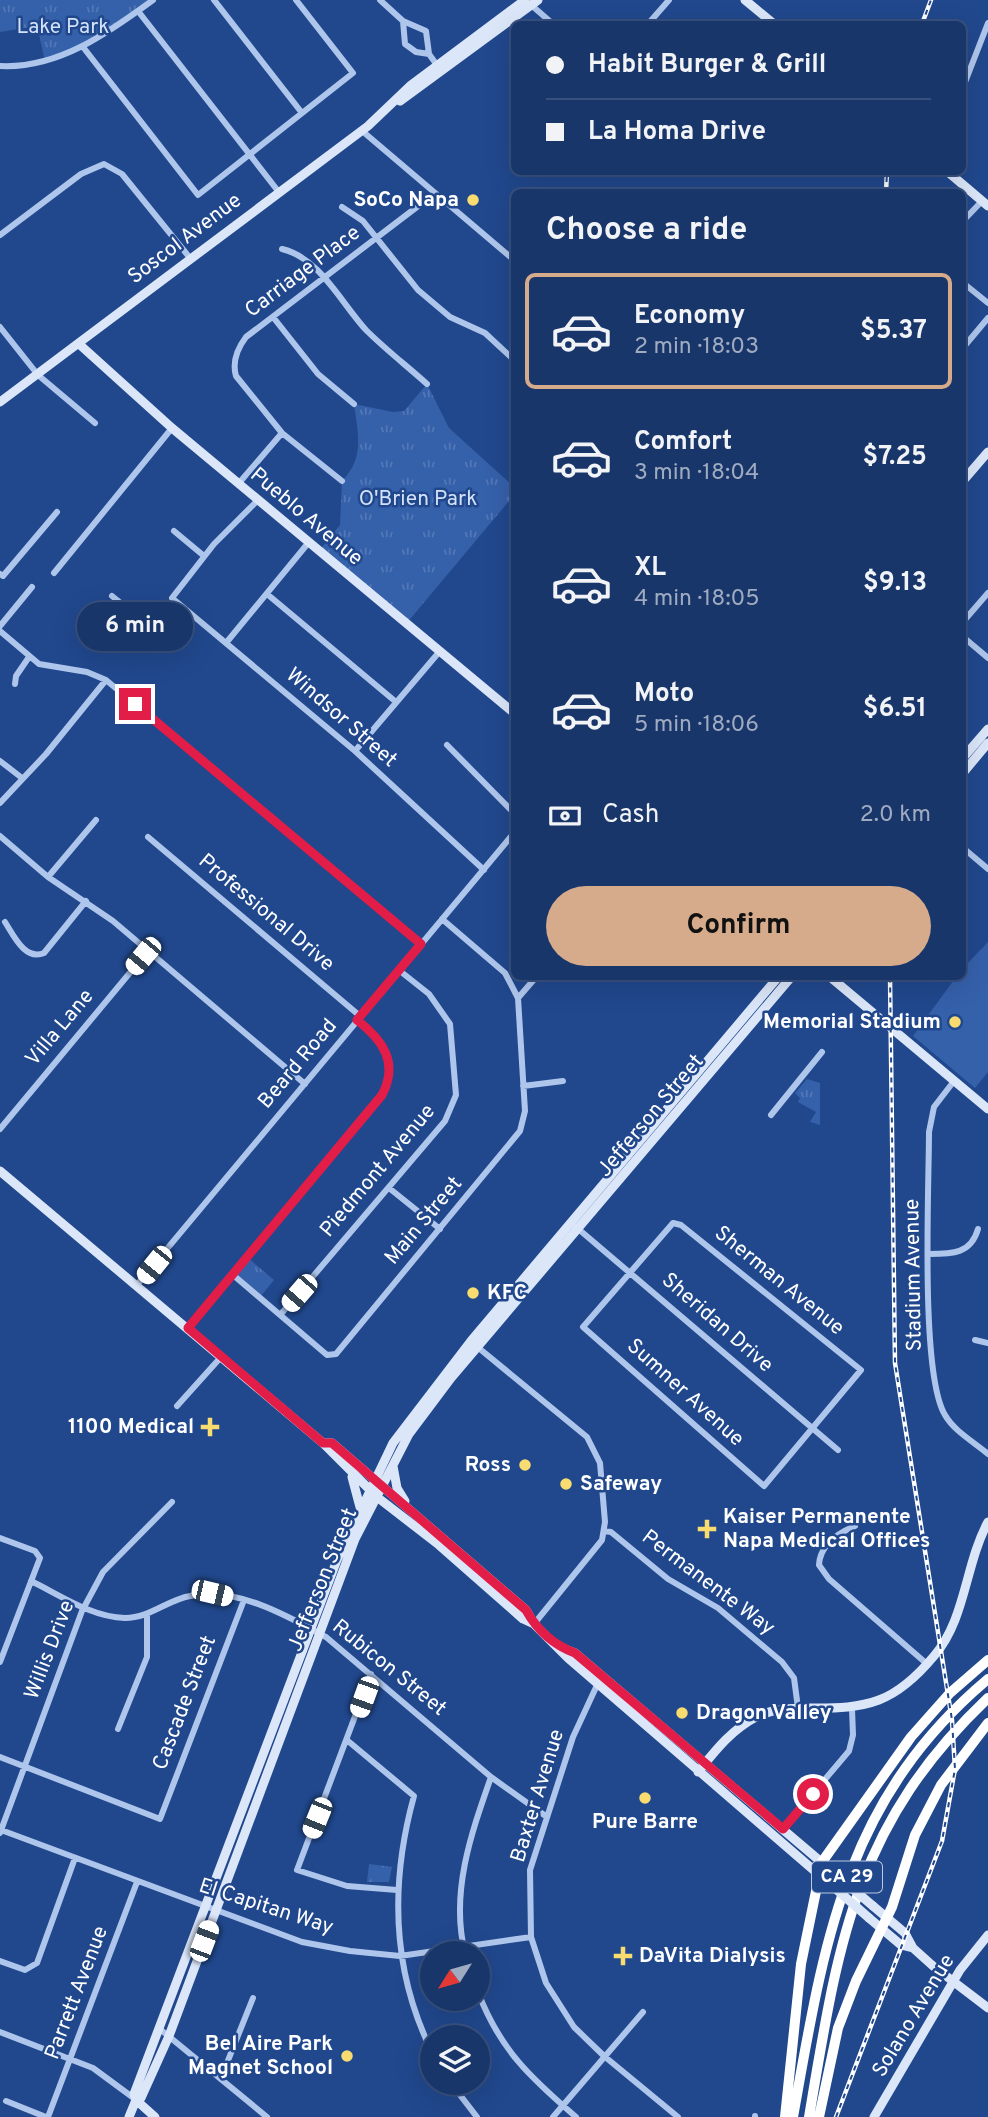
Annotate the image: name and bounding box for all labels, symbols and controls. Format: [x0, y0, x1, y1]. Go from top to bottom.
park label: Lake Park [17, 14, 109, 41]
text: Habit Burger & Grill [588, 49, 826, 82]
text: La Homa Drive [588, 116, 766, 149]
street label: Soscol Avenue [123, 187, 247, 291]
place label: SoCo Napa [354, 187, 459, 214]
marker: SoCo Napa [465, 192, 481, 208]
text: Choose a ride [546, 211, 747, 251]
street label: Carriage Place [240, 220, 366, 324]
icon: car [550, 300, 613, 363]
text: Economy [634, 300, 745, 333]
text: $5.37 [860, 315, 927, 348]
text: 2 min · 18:03 [634, 333, 759, 362]
icon: car [550, 426, 613, 489]
text: Comfort [634, 426, 732, 459]
text: $7.25 [863, 441, 927, 474]
text: 3 min · 18:04 [634, 459, 759, 488]
street label: Pueblo Avenue [244, 462, 368, 572]
park label: O'Brien Park [359, 486, 477, 513]
icon: car [550, 552, 613, 615]
text: XL [634, 552, 666, 585]
text: $9.13 [863, 567, 927, 600]
text: 4 min · 18:05 [634, 585, 760, 614]
callout: 6 min [77, 602, 193, 652]
text: 6 min [105, 612, 165, 641]
street label: Windsor Street [280, 662, 402, 774]
icon: car [550, 678, 613, 741]
text: Moto [634, 678, 694, 711]
route end [119, 688, 151, 720]
text: $6.51 [863, 693, 927, 726]
text: 5 min · 18:06 [634, 711, 759, 740]
icon: cash [546, 797, 584, 835]
text: Cash [602, 799, 659, 832]
text: 2.0 km [860, 801, 931, 830]
street label: Professional Drive [192, 848, 340, 978]
button: Confirm [546, 886, 931, 966]
car [122, 933, 165, 979]
street label: Villa Lane [20, 984, 100, 1072]
place label: Memorial Stadium [763, 1009, 941, 1036]
street label: Beard Road [252, 1013, 344, 1115]
marker: Memorial Stadium [947, 1014, 963, 1030]
street label: Jefferson Street [592, 1049, 710, 1183]
street label: Piedmont Avenue [314, 1099, 442, 1243]
street label: Main Street [379, 1171, 469, 1271]
street label: Stadium Avenue [899, 1198, 929, 1352]
street label: Sherman Avenue [708, 1220, 850, 1342]
car [133, 1242, 176, 1288]
street label: Sheridan Drive [656, 1267, 778, 1379]
car [278, 1270, 321, 1316]
place label: KFC [487, 1280, 527, 1307]
marker: KFC [465, 1285, 481, 1301]
street label: Sumner Avenue [621, 1333, 749, 1453]
place label: 1100 Medical [68, 1414, 194, 1441]
marker: 1100 Medical [200, 1417, 220, 1437]
place label: Ross [465, 1452, 511, 1479]
marker: Ross [517, 1457, 533, 1473]
place label: Safeway [580, 1471, 662, 1498]
marker: Safeway [558, 1476, 574, 1492]
street label: Jefferson Street [282, 1504, 364, 1656]
place label: Kaiser Permanente Napa Medical Offices [723, 1504, 930, 1555]
marker: Kaiser Permanente Napa Medical Offices [697, 1519, 717, 1539]
street label: Permanente Way [636, 1524, 780, 1642]
car [190, 1578, 235, 1608]
street label: Willis Drive [19, 1597, 81, 1703]
street label: Rubicon Street [326, 1614, 452, 1722]
street label: Cascade Street [147, 1632, 223, 1774]
car [347, 1674, 382, 1720]
place label: Dragon Valley [696, 1700, 832, 1727]
marker: Dragon Valley [674, 1705, 690, 1721]
street label: Baxter Avenue [505, 1726, 571, 1866]
route start [797, 1778, 829, 1810]
marker: Pure Barre [637, 1790, 653, 1806]
car [300, 1795, 335, 1841]
place label: Pure Barre [592, 1809, 698, 1836]
road number: CA 29 [812, 1862, 882, 1893]
street label: El Capitan Way [195, 1873, 337, 1941]
car [187, 1918, 222, 1964]
street label: Parrett Avenue [39, 1922, 115, 2064]
north arrow [420, 1941, 490, 2011]
map controls [420, 1941, 490, 2095]
place label: DaVita Dialysis [639, 1943, 786, 1970]
marker: DaVita Dialysis [613, 1946, 633, 1966]
street label: Solano Avenue [867, 1950, 961, 2082]
button: layers [420, 2025, 490, 2095]
place label: Bel Aire Park Magnet School [188, 2031, 333, 2082]
marker: Bel Aire Park Magnet School [339, 2048, 355, 2064]

